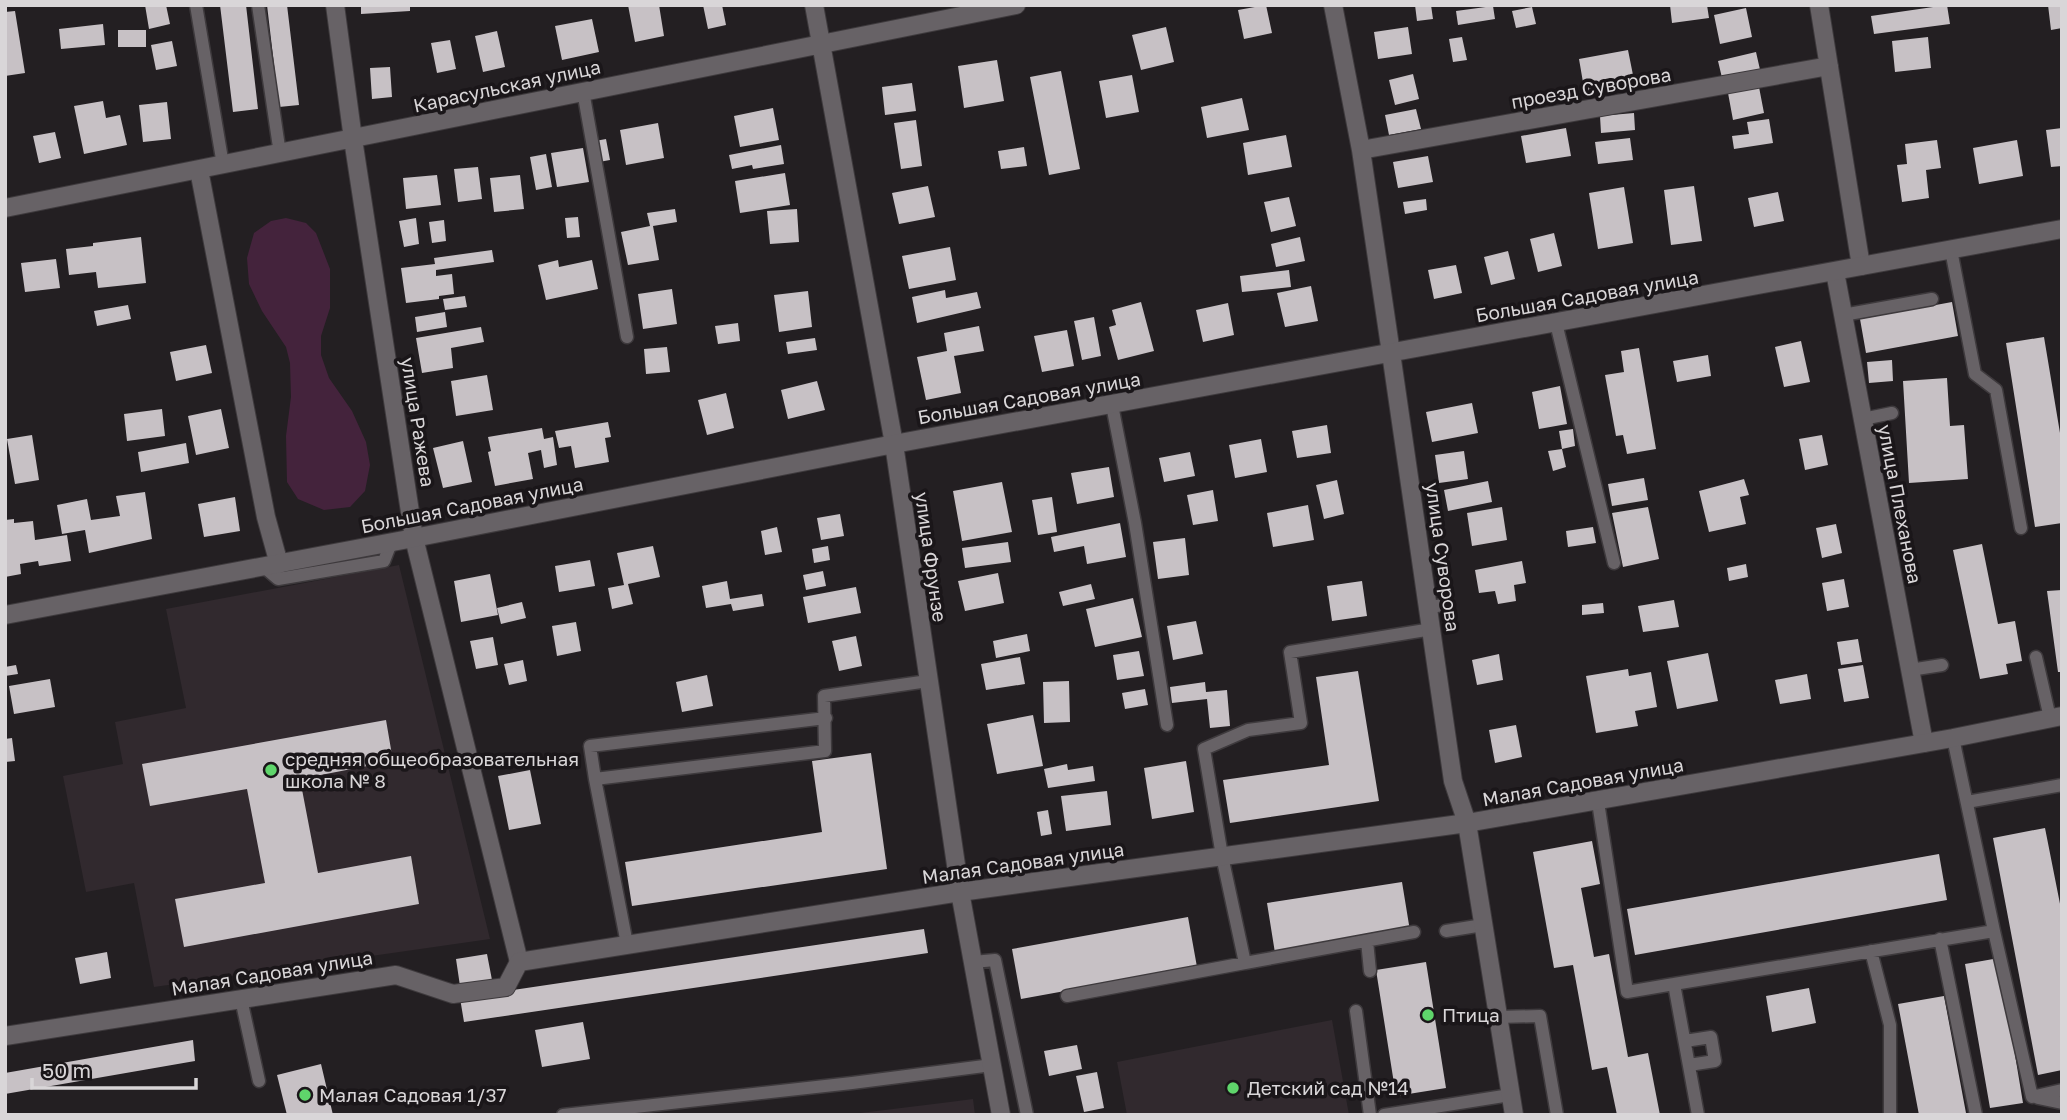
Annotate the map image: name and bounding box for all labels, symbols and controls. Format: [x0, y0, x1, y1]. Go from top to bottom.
street label: Карасульская улица [411, 54, 603, 117]
street label: проезд Суворова [1509, 62, 1673, 113]
street label: Большая Садовая улица [1474, 265, 1700, 326]
street label: улица Ражева [397, 355, 440, 488]
street label: Большая Садовая улица [916, 367, 1142, 428]
street label: улица Плеханова [1874, 422, 1927, 586]
street label: Большая Садовая улица [359, 472, 585, 537]
street label: улица Суворова [1422, 481, 1465, 633]
street label: улица Фрунзе [911, 490, 952, 624]
place label: средняя общеобразовательная школа № 8 [285, 747, 579, 792]
street label: Малая Садовая улица [1481, 752, 1685, 811]
marker: средняя общеобразовательная школа № 8 [263, 762, 279, 778]
street label: Малая Садовая улица [920, 837, 1125, 888]
street label: Малая Садовая улица [169, 945, 374, 1000]
place label: Птица [1442, 1003, 1500, 1026]
marker: Птица [1420, 1007, 1436, 1023]
scale bar [32, 1046, 196, 1090]
text: 50 m [42, 1057, 91, 1083]
place label: Детский сад №14 [1247, 1076, 1409, 1099]
marker: Детский сад №14 [1225, 1080, 1241, 1096]
place label: Малая Садовая 1/37 [319, 1083, 507, 1106]
marker: Малая Садовая 1/37 [297, 1087, 313, 1103]

